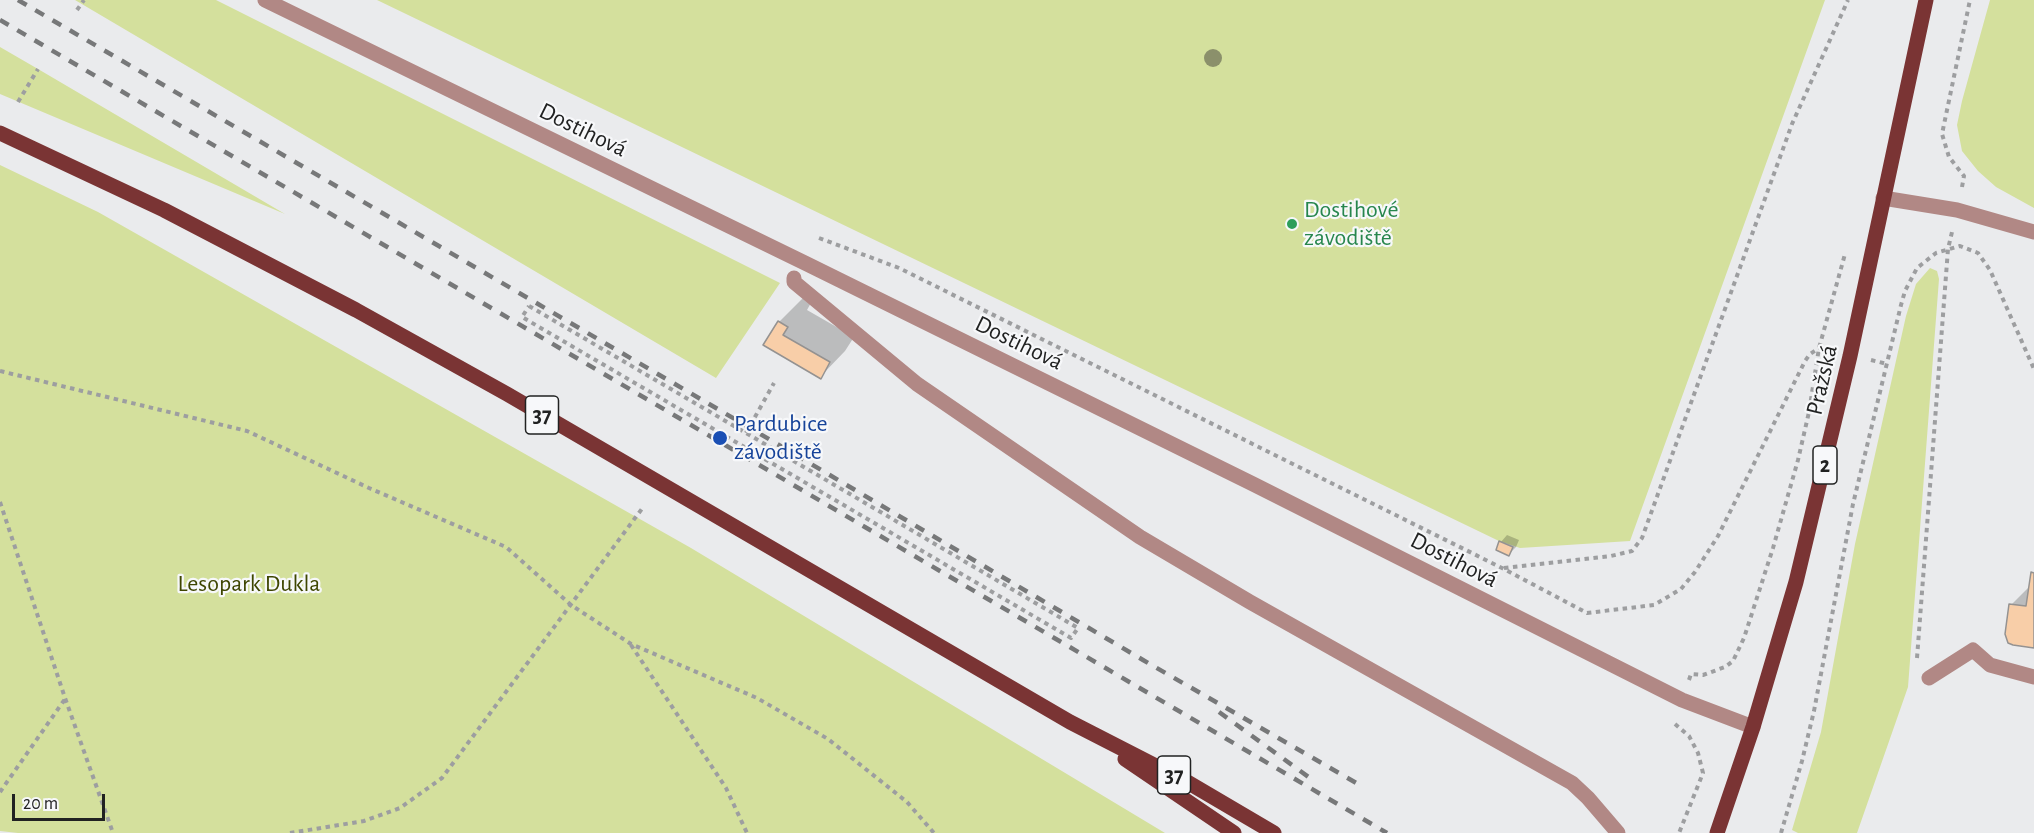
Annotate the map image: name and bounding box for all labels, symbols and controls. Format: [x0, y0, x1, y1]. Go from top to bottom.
street label: Dostihová [534, 96, 632, 164]
place label: Dostihové závodiště [1304, 196, 1398, 252]
marker: Dostihové závodiště [1285, 217, 1299, 231]
street label: Dostihová [970, 309, 1068, 377]
street label: Pražská [1800, 342, 1844, 418]
road number: 37 [526, 396, 558, 434]
place label: Pardubice závodiště [734, 410, 828, 466]
marker: Pardubice závodiště [711, 429, 729, 447]
road number: 2 [1813, 446, 1837, 484]
street label: Dostihová [1405, 526, 1503, 594]
park label: Lesopark Dukla [178, 570, 320, 598]
road number: 37 [1158, 756, 1190, 794]
scale bar [15, 782, 108, 820]
text: 20 m [23, 795, 58, 813]

